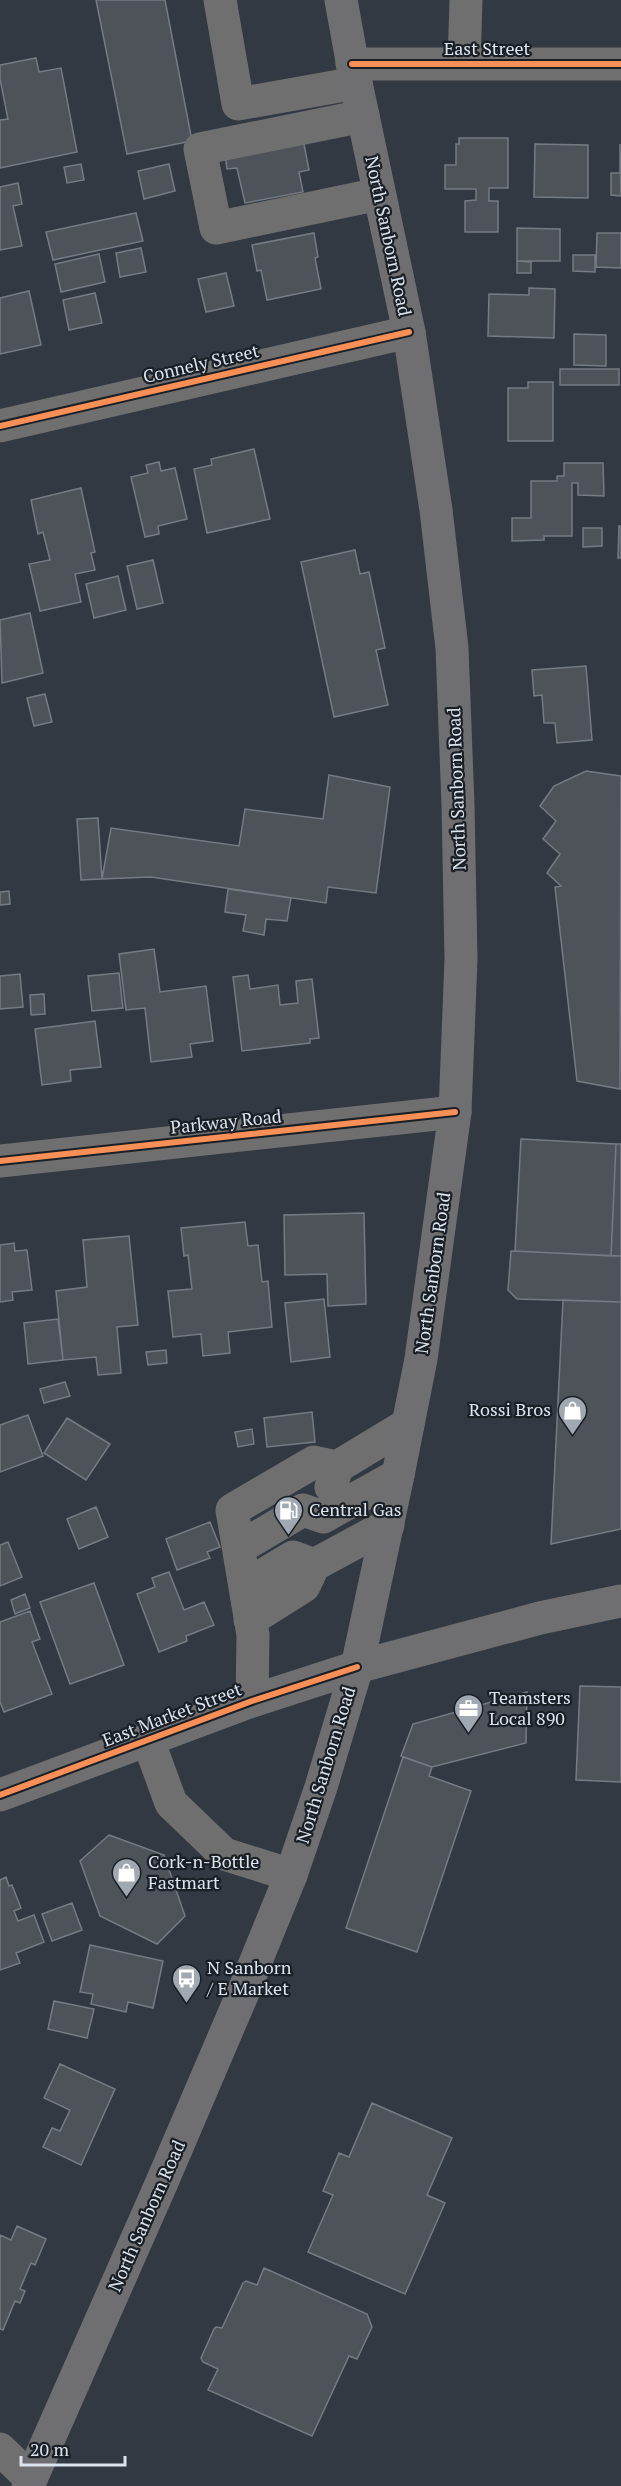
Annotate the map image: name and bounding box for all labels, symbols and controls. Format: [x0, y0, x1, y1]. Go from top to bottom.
street label: East Street [444, 36, 531, 60]
street label: North Sanborn Road [360, 154, 418, 318]
street label: Connely Street [140, 338, 261, 388]
street label: North Sanborn Road [441, 707, 471, 871]
street label: Parkway Road [169, 1103, 283, 1139]
street label: North Sanborn Road [409, 1190, 455, 1355]
shop icon: Rossi Bros [556, 1394, 588, 1436]
place label: Rossi Bros [469, 1397, 551, 1421]
fuel station icon: Central Gas [272, 1494, 304, 1536]
place label: Central Gas [309, 1497, 402, 1521]
street label: East Market Street [99, 1676, 245, 1752]
street label: North Sanborn Road [290, 1683, 360, 1846]
place label: Teamsters Local 890 [489, 1685, 571, 1730]
office icon: Teamsters Local 890 [452, 1692, 484, 1734]
place label: Cork-n-Bottle Fastmart [148, 1849, 259, 1894]
shop icon: Cork-n-Bottle Fastmart [111, 1856, 143, 1898]
place label: N Sanborn / E Market [206, 1955, 292, 2000]
bus stop icon: N Sanborn / E Market [170, 1962, 202, 2004]
street label: North Sanborn Road [102, 2136, 190, 2295]
scale bar [21, 2429, 124, 2467]
text: 20 m [30, 2437, 70, 2461]

